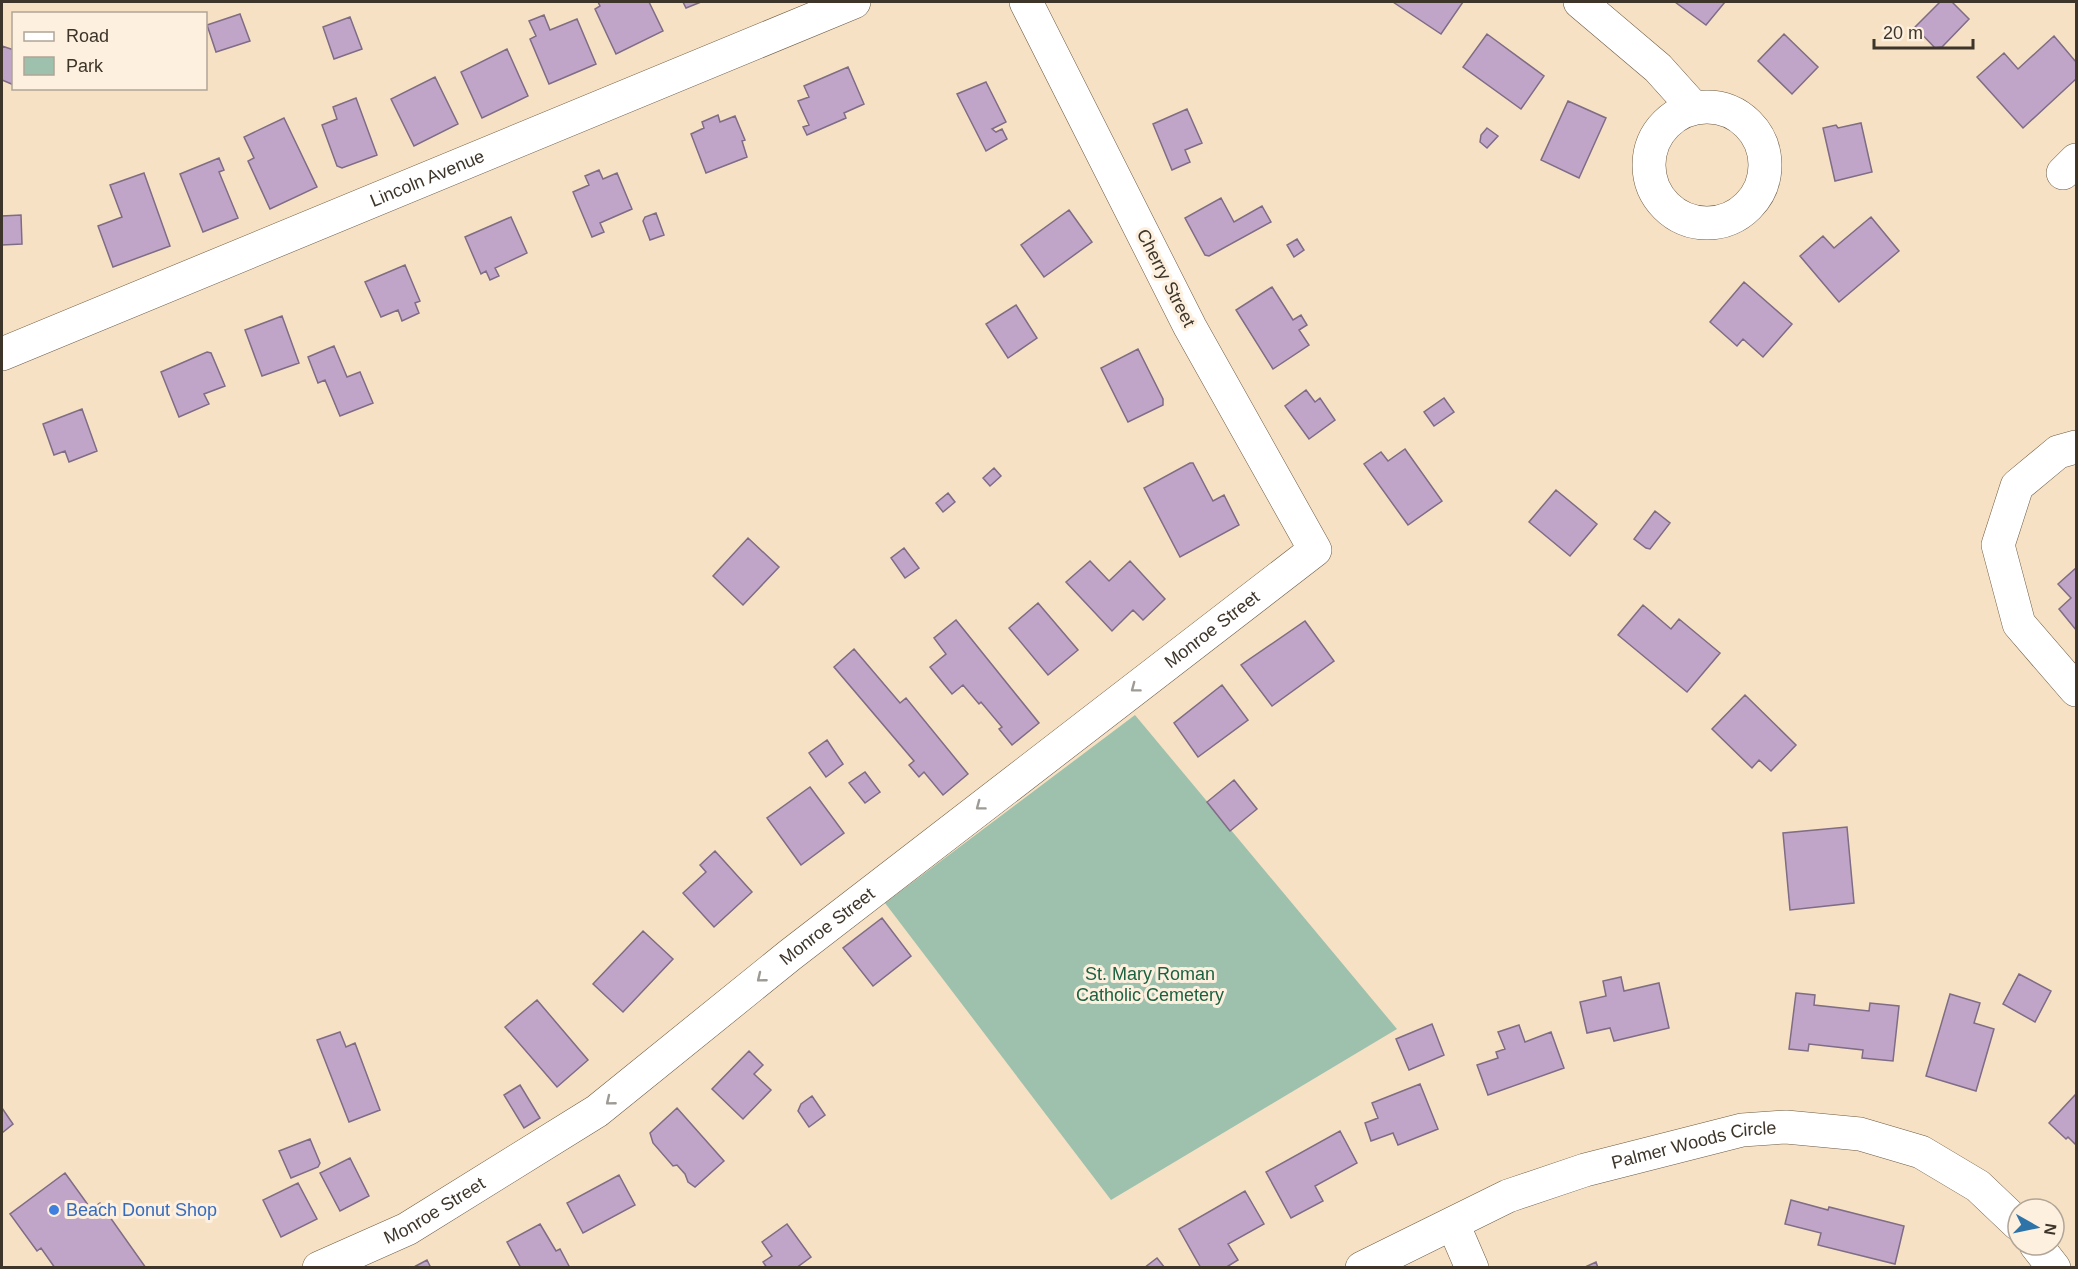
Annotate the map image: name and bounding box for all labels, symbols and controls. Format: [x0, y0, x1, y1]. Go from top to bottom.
legend [12, 12, 207, 90]
scale bar [1874, 12, 1973, 50]
text: 20 m [1883, 23, 1923, 43]
text: Road [66, 26, 109, 46]
text: Park [66, 56, 104, 76]
street label: Lincoln Avenue [367, 146, 487, 211]
street label: Cherry Street [1133, 226, 1199, 330]
street label: Monroe Street [1161, 587, 1263, 672]
one-way arrow [1131, 680, 1142, 691]
one-way arrow [976, 799, 987, 810]
street label: Monroe Street [776, 884, 878, 969]
park label: St. Mary Roman Catholic Cemetery [1076, 964, 1224, 1005]
one-way arrow [757, 971, 768, 982]
one-way arrow [605, 1094, 616, 1105]
street label: Palmer Woods Circle [1609, 1118, 1777, 1173]
street label: Monroe Street [381, 1173, 489, 1248]
north arrow [2006, 1197, 2066, 1257]
place label: Beach Donut Shop [66, 1200, 217, 1220]
marker: Beach Donut Shop [47, 1203, 61, 1217]
text: N [2041, 1222, 2060, 1236]

